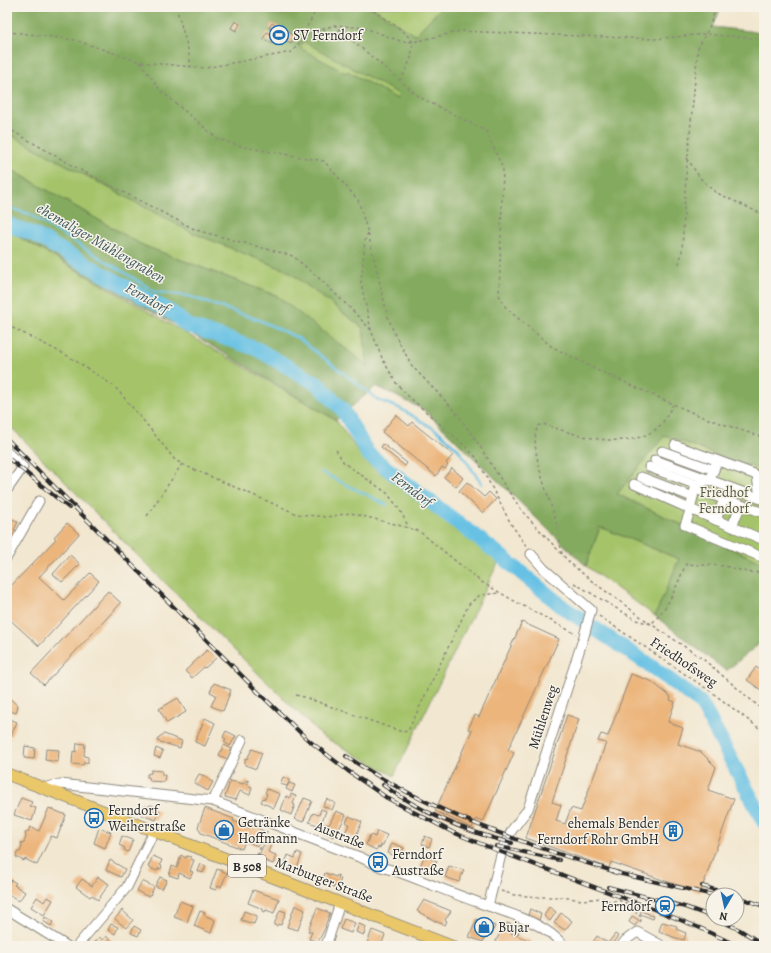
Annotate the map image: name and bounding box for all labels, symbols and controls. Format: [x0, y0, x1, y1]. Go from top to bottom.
sports icon: SV Ferndorf [268, 24, 290, 46]
place label: SV Ferndorf [293, 26, 364, 45]
water label: ehemaliger Mühlengraben [33, 198, 169, 288]
water label: Ferndorf [122, 278, 175, 320]
water label: Ferndorf [387, 467, 439, 513]
park label: Friedhof Ferndorf [699, 483, 752, 518]
street label: Friedhofsweg [647, 632, 721, 692]
street label: Mühlenweg [524, 682, 562, 752]
place label: Ferndorf Weiherstraße [107, 801, 186, 836]
bus stop icon: Ferndorf Weiherstraße [83, 807, 105, 829]
place label: Getränke Hoffmann [238, 813, 298, 848]
place label: ehemals Bender Ferndorf Rohr GmbH [537, 814, 660, 849]
street label: Austraße [311, 816, 368, 854]
shop icon: Getränke Hoffmann [213, 819, 235, 841]
building icon: ehemals Bender Ferndorf Rohr GmbH [662, 820, 684, 842]
place label: Ferndorf Austraße [391, 845, 445, 880]
bus stop icon: Ferndorf Austraße [367, 851, 389, 873]
street label: Marburger Straße [272, 853, 376, 907]
road number: B 508 [228, 855, 266, 877]
north arrow [705, 887, 745, 927]
station icon: Ferndorf [654, 895, 676, 917]
place label: Ferndorf [601, 897, 653, 916]
text: N [718, 908, 729, 924]
shop icon: Bujar [473, 916, 495, 938]
place label: Bujar [498, 918, 530, 937]

